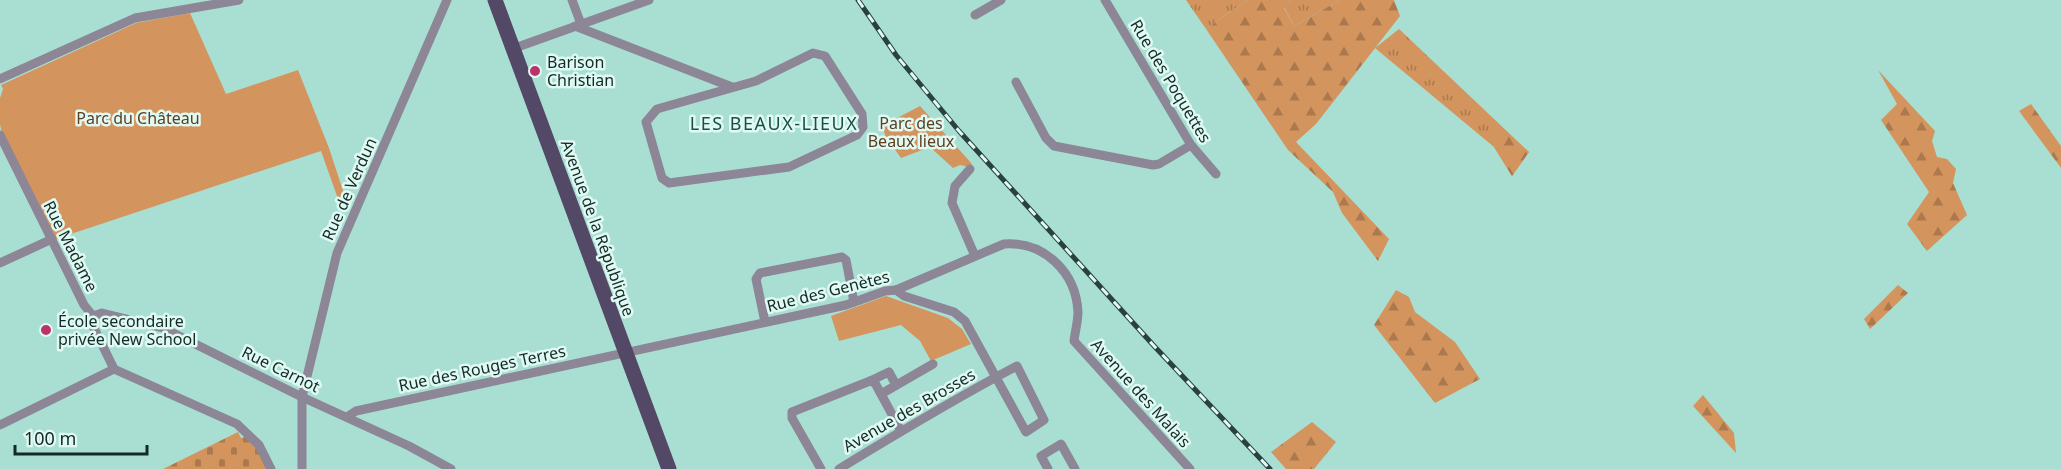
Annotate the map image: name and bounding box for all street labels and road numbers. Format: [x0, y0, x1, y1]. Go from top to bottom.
street label: Rue des Poquettes [1125, 15, 1217, 147]
street label: Rue de Verdun [317, 134, 381, 244]
street label: Avenue de la République [556, 137, 640, 319]
street label: Rue Madame [39, 197, 103, 295]
street label: Rue des Genètes [764, 265, 892, 317]
street label: Avenue des Malais [1086, 334, 1196, 452]
street label: Rue des Rouges Terres [396, 340, 568, 396]
street label: Rue Carnot [238, 341, 324, 397]
street label: Avenue des Brosses [839, 363, 979, 457]

